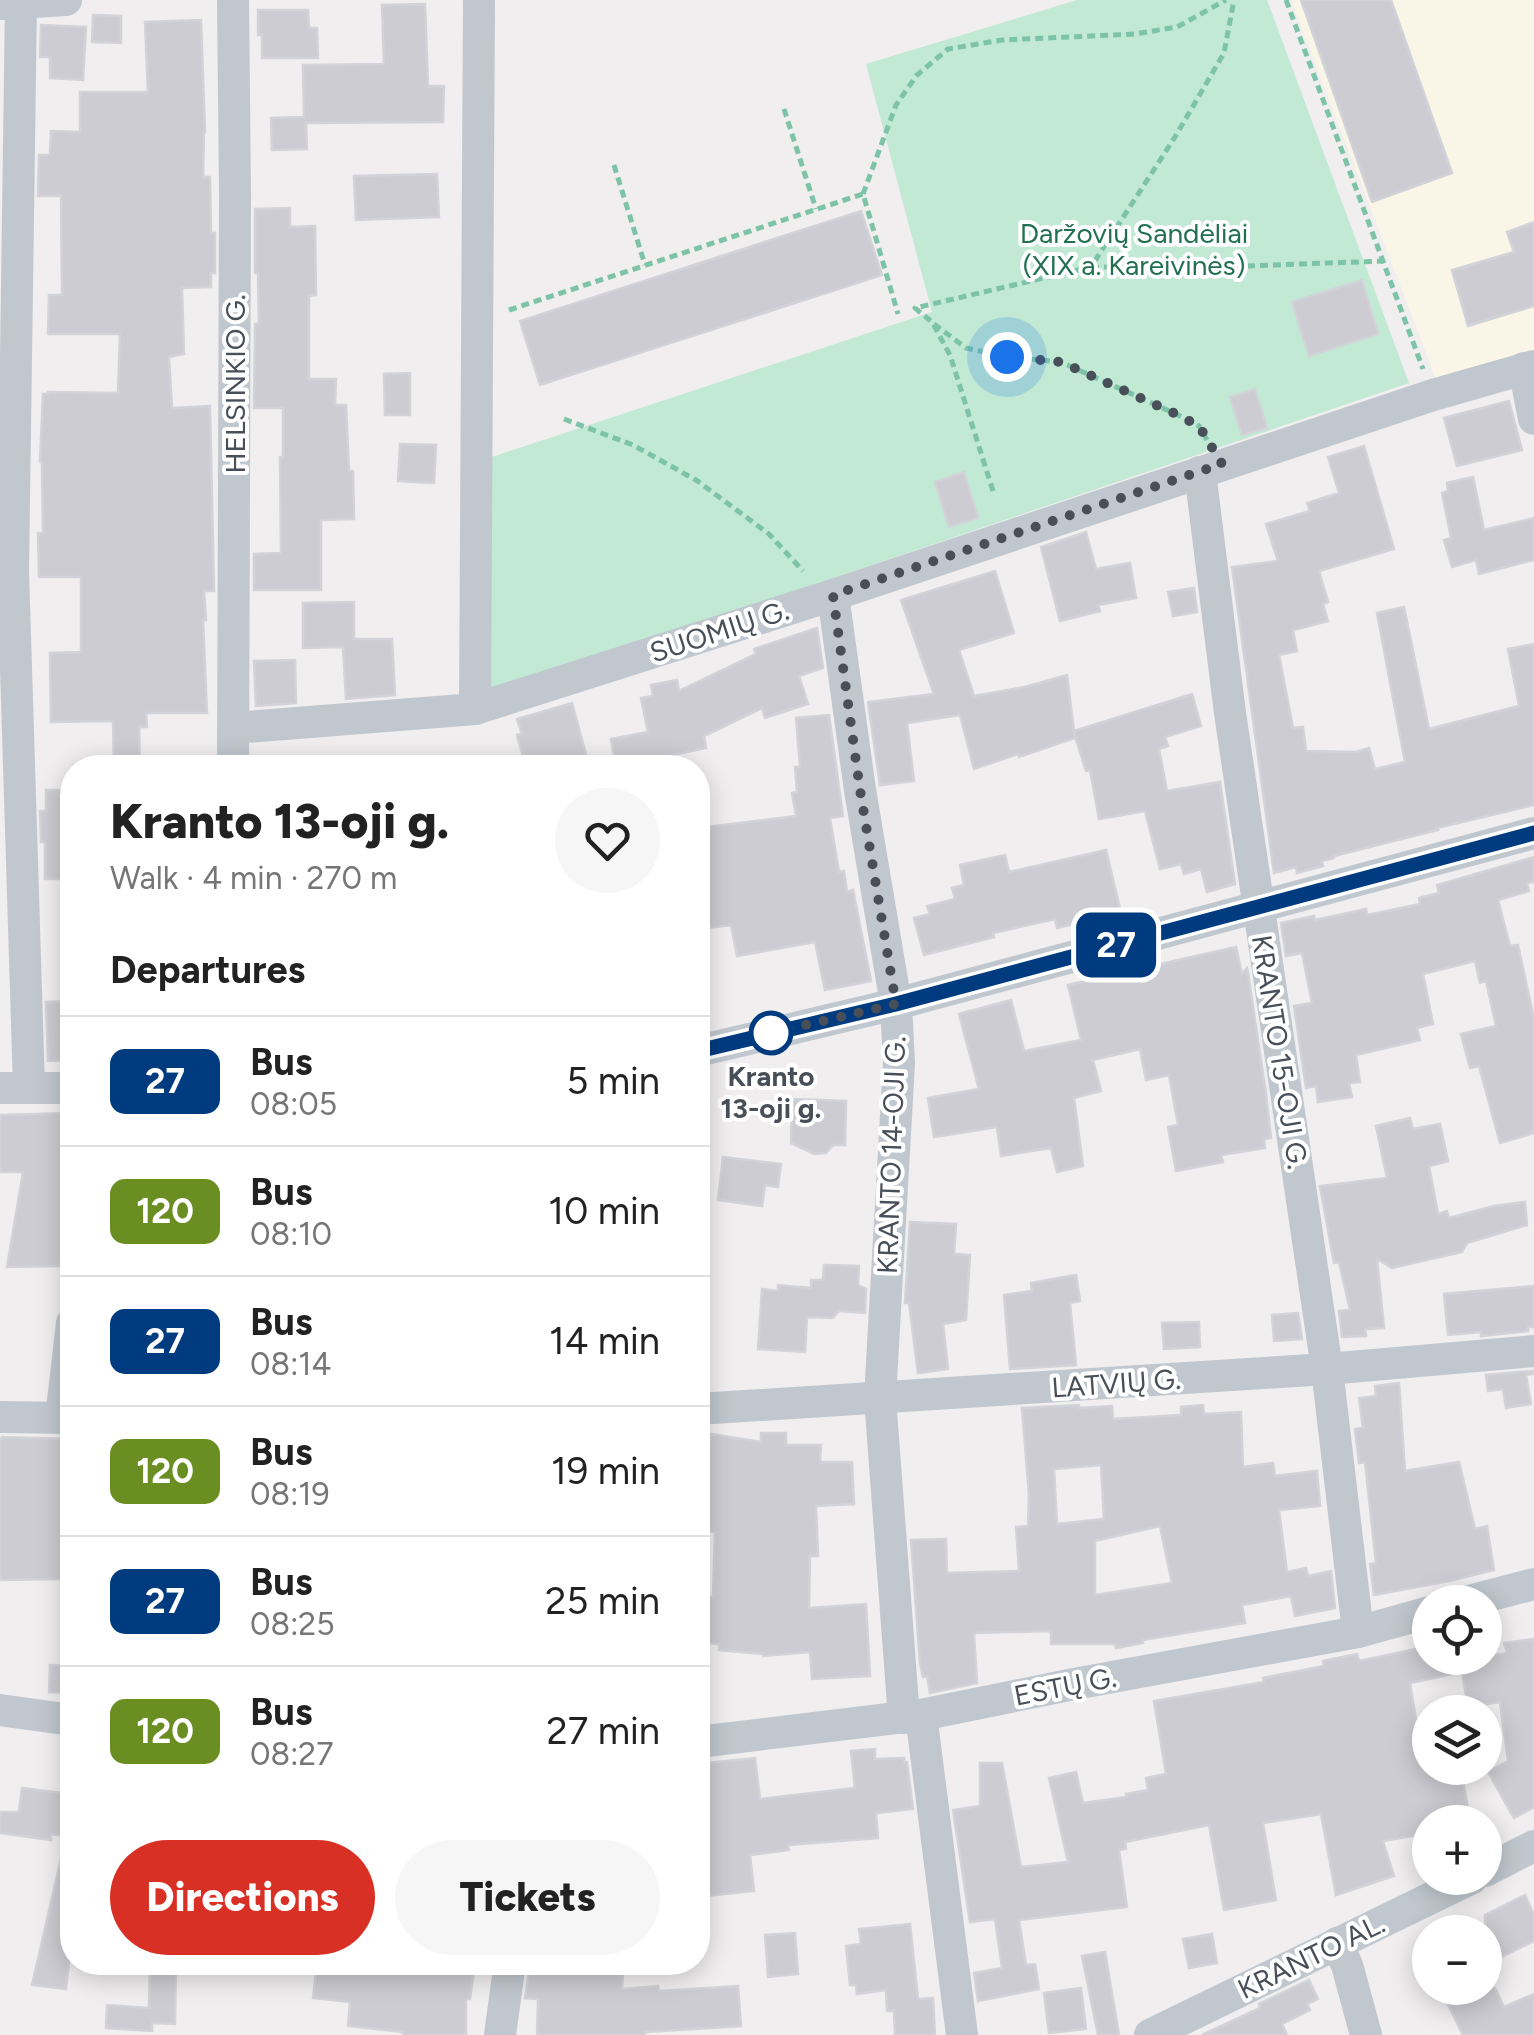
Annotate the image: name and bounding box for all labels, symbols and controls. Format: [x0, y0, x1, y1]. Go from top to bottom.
park label: Daržovių Sandėliai (XIX a. Kareivinės) [1020, 216, 1248, 282]
street label: HELSINKIO G. [218, 294, 252, 474]
your location [982, 332, 1032, 382]
street label: SUOMIŲ G. [645, 593, 793, 669]
button: heart [555, 788, 660, 893]
text: Kranto 13-oji g. [110, 792, 449, 850]
text: Walk · 4 min · 270 m [110, 859, 397, 897]
line badge: 27 [1071, 912, 1161, 978]
text: 27 [1096, 924, 1136, 966]
street label: KRANTO 15-OJI G. [1245, 933, 1315, 1171]
text: Departures [110, 947, 305, 993]
marker: Kranto 13-oji g. [750, 1012, 792, 1054]
street label: KRANTO 14-OJI G. [870, 1036, 912, 1274]
text: Bus [250, 1039, 313, 1085]
text: 5 min [566, 1058, 660, 1104]
place label: Kranto 13-oji g. [721, 1059, 822, 1125]
text: 27 [145, 1060, 185, 1102]
text: 08:05 [250, 1085, 337, 1123]
text: Bus [250, 1169, 313, 1215]
text: 10 min [548, 1188, 660, 1234]
text: 120 [136, 1190, 194, 1232]
text: 08:10 [250, 1215, 332, 1253]
text: Bus [250, 1299, 313, 1345]
text: 14 min [549, 1318, 660, 1364]
text: 27 [145, 1320, 185, 1362]
text: 08:14 [250, 1345, 331, 1383]
street label: LATVIŲ G. [1050, 1362, 1182, 1404]
text: Bus [250, 1429, 313, 1475]
text: 19 min [551, 1448, 660, 1494]
text: 120 [136, 1450, 194, 1492]
text: 08:19 [250, 1475, 330, 1513]
text: Bus [250, 1559, 313, 1605]
text: 25 min [545, 1578, 660, 1624]
text: 27 [145, 1580, 185, 1622]
map controls [1412, 1585, 1502, 2005]
button: locate [1412, 1585, 1502, 1675]
text: 08:25 [250, 1605, 335, 1643]
street label: ESTŲ G. [1011, 1659, 1119, 1713]
text: Bus [250, 1689, 313, 1735]
button: layers [1412, 1695, 1502, 1785]
text: 27 min [547, 1708, 660, 1754]
text: 120 [136, 1710, 194, 1752]
text: 08:27 [250, 1735, 333, 1773]
button: + [1412, 1805, 1502, 1895]
button: Directions [110, 1840, 375, 1955]
button: Tickets [395, 1840, 660, 1955]
street label: KRANTO AL. [1232, 1906, 1390, 2006]
button: − [1412, 1915, 1502, 2005]

